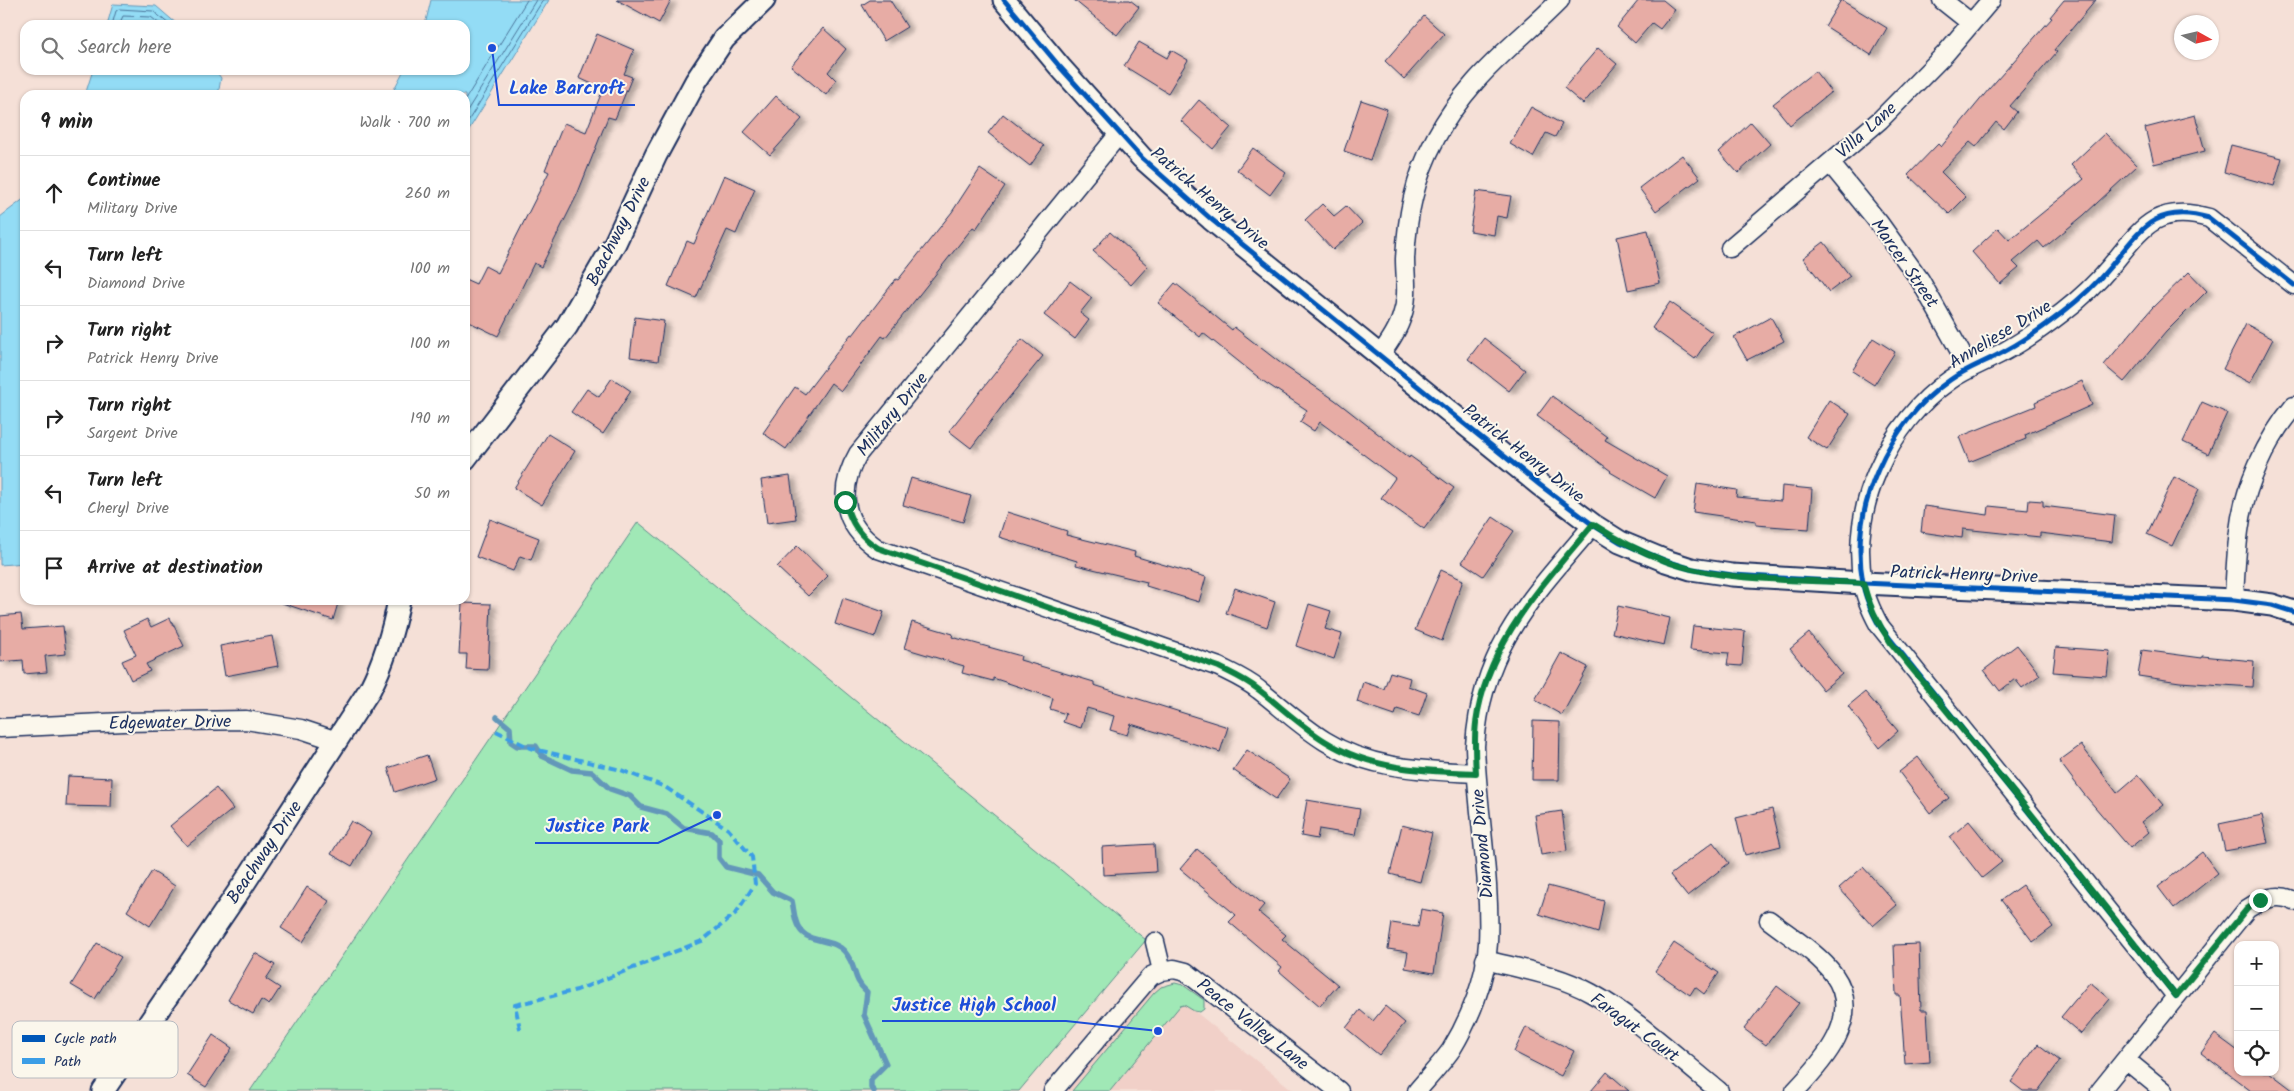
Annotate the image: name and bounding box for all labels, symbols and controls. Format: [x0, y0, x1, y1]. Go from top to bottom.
north arrow [2174, 15, 2219, 60]
search box [20, 20, 470, 75]
text: Search here [78, 33, 172, 63]
icon: search [38, 34, 66, 62]
callout: Lake Barcroft [499, 71, 635, 105]
text: Lake Barcroft [509, 74, 625, 104]
street label: Villa Lane [1830, 95, 1904, 167]
text: 9 min [40, 106, 93, 139]
text: Walk · 700 m [359, 110, 450, 135]
street label: Patrick Henry Drive [1143, 140, 1275, 258]
text: Continue [87, 166, 160, 196]
street label: Beachway Drive [579, 172, 659, 291]
icon: ahead [40, 179, 68, 207]
text: 260 m [405, 181, 450, 206]
text: Military Drive [87, 196, 177, 221]
street label: Marcer Street [1862, 213, 1946, 315]
text: Turn left [87, 241, 162, 271]
icon: left [40, 254, 68, 282]
text: 100 m [410, 256, 450, 281]
text: Diamond Drive [87, 271, 185, 296]
street label: Anneliese Drive [1944, 293, 2058, 377]
text: Turn right [87, 316, 172, 346]
icon: right [40, 329, 68, 357]
text: 100 m [410, 331, 450, 356]
text: Patrick Henry Drive [87, 346, 219, 371]
street label: Military Drive [850, 366, 936, 464]
text: Turn right [87, 391, 172, 421]
street label: Patrick Henry Drive [1456, 397, 1590, 511]
icon: right [40, 404, 68, 432]
text: 190 m [410, 406, 450, 431]
text: Sargent Drive [87, 421, 178, 446]
text: Turn left [87, 466, 162, 496]
icon: left [40, 479, 68, 507]
text: 50 m [414, 481, 450, 506]
route start [834, 491, 857, 514]
text: Cheryl Drive [87, 496, 169, 521]
text: Arrive at destination [87, 553, 263, 583]
icon: arrive [40, 554, 68, 582]
street label: Patrick Henry Drive [1889, 558, 2038, 593]
street label: Edgewater Drive [109, 708, 232, 739]
street label: Diamond Drive [1464, 788, 1503, 900]
street label: Beachway Drive [220, 795, 311, 910]
callout: Justice Park [535, 809, 658, 843]
text: Justice Park [545, 812, 649, 842]
route end [2249, 889, 2272, 912]
map controls [2234, 941, 2279, 1076]
button: + [2234, 941, 2279, 986]
street label: Peace Valley Lane [1189, 972, 1315, 1079]
street label: Faragut Court [1583, 986, 1686, 1071]
button: − [2234, 986, 2279, 1031]
callout: Justice High School [882, 987, 1066, 1021]
text: Justice High School [892, 991, 1057, 1021]
legend [12, 1021, 178, 1078]
text: Cycle path [54, 1028, 117, 1050]
button: locate [2234, 1031, 2279, 1076]
text: Path [54, 1051, 81, 1073]

